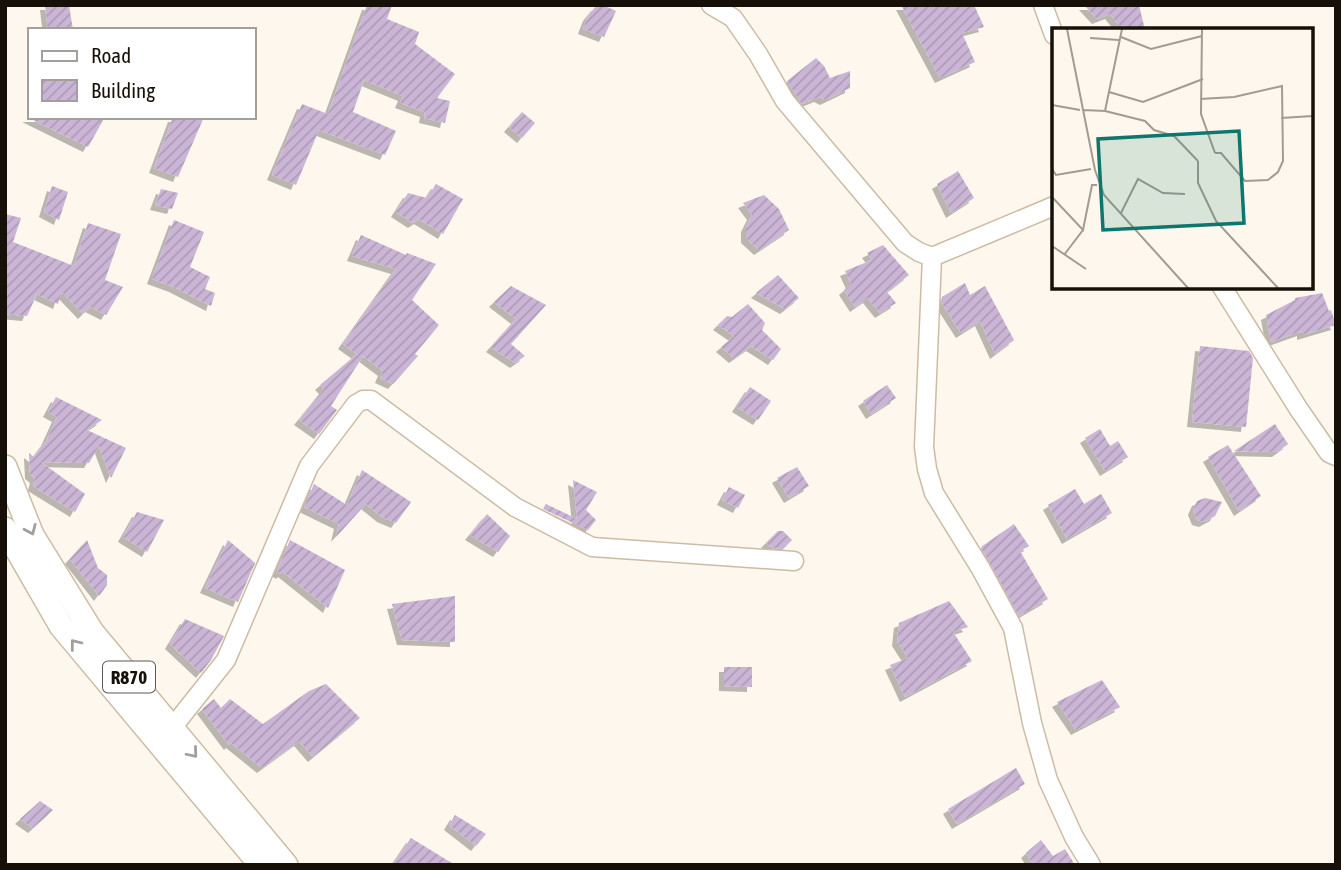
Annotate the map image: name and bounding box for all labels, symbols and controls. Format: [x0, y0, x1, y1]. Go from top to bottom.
legend [28, 28, 256, 119]
inset map [1052, 28, 1313, 289]
text: Road [91, 43, 131, 67]
text: Building [91, 78, 155, 102]
one-way arrow [23, 523, 37, 535]
one-way arrow [70, 639, 83, 651]
road number: R870 [103, 662, 155, 692]
one-way arrow [185, 744, 197, 757]

